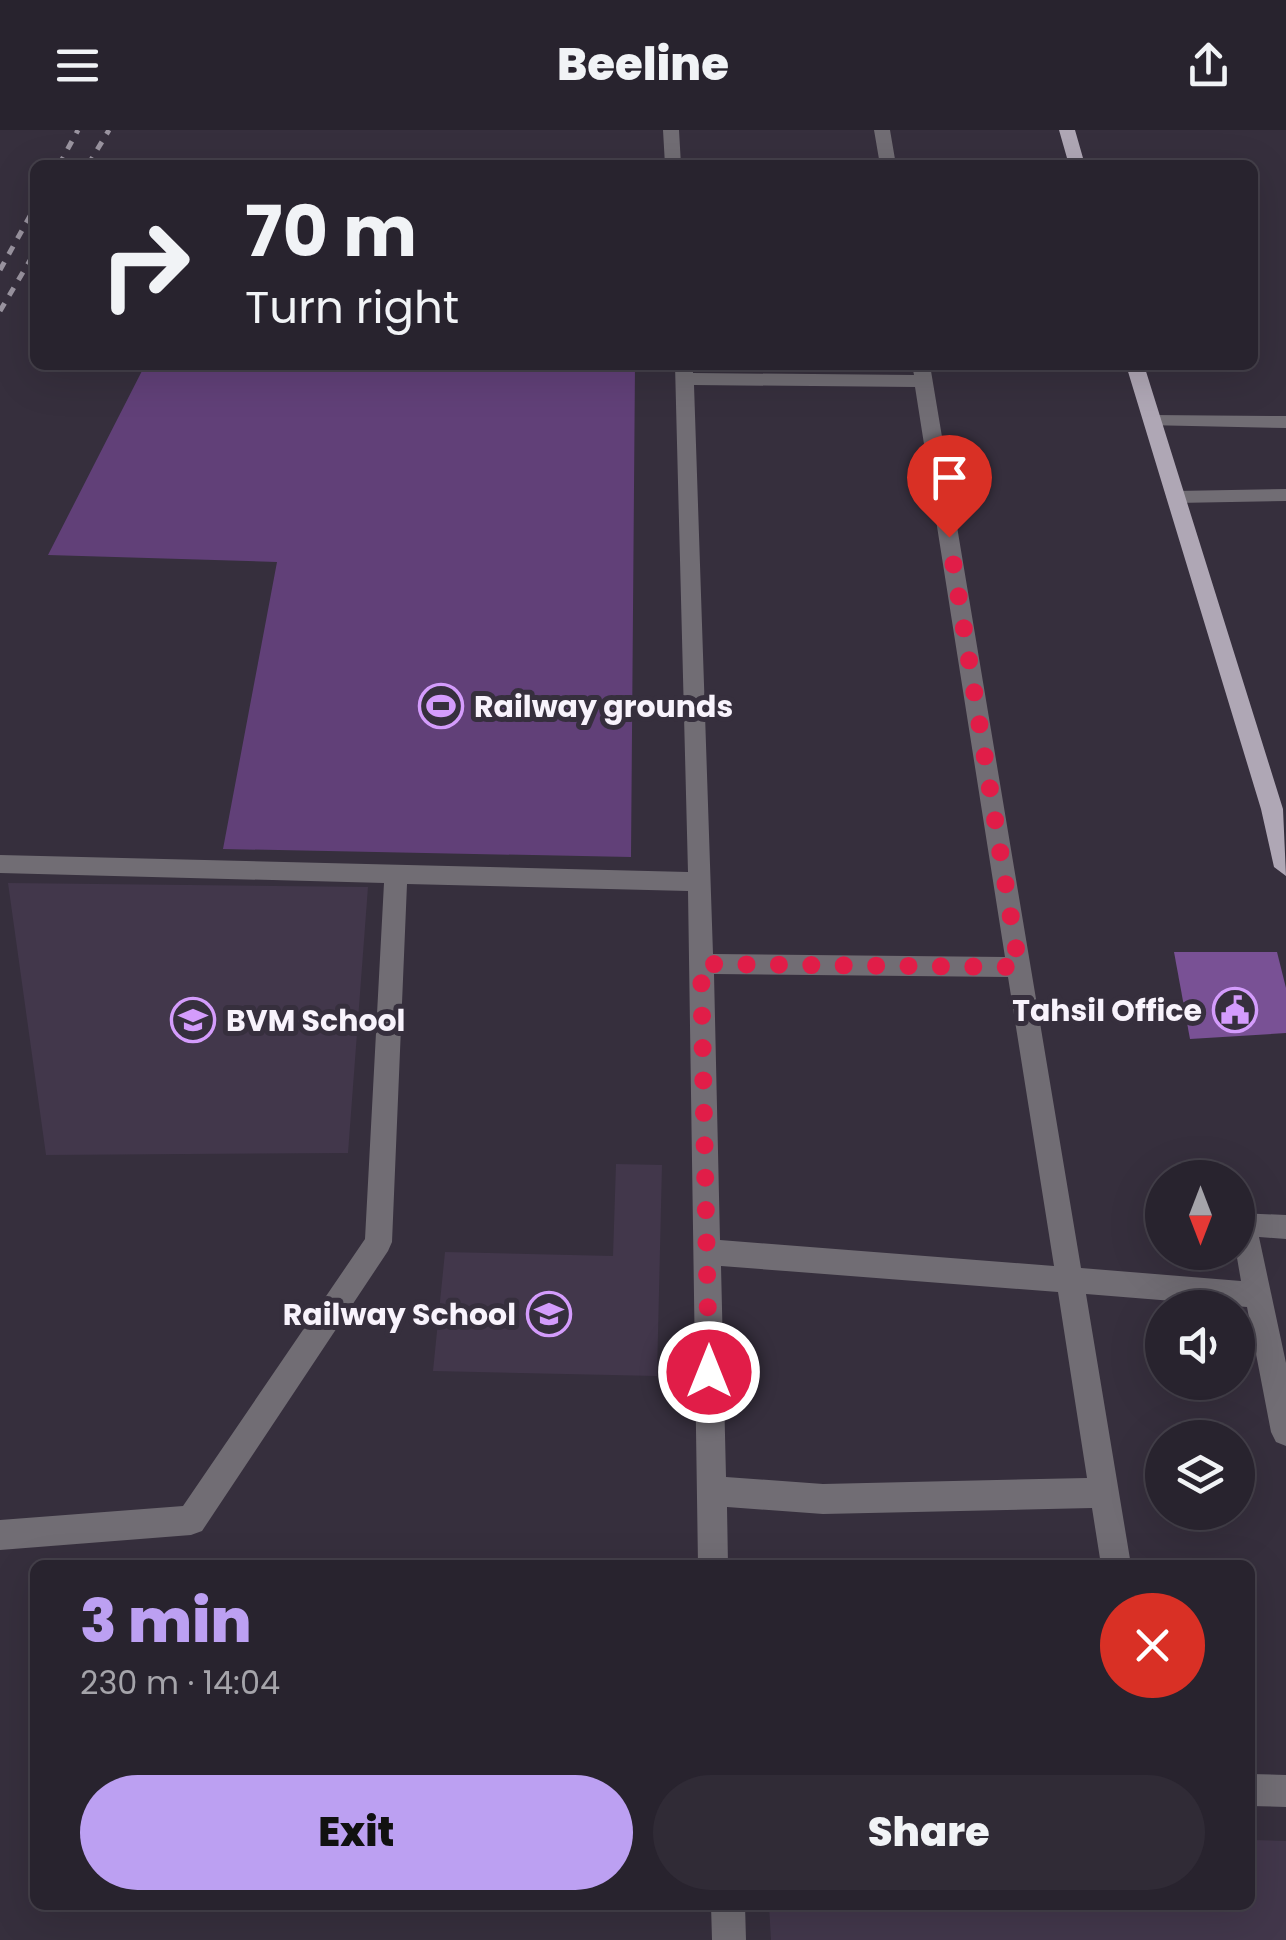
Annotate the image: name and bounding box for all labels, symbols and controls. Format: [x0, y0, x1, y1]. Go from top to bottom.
text: Beeline [557, 33, 729, 96]
icon: menu [50, 38, 105, 93]
icon: share [1181, 38, 1236, 93]
text: 70 m [245, 182, 417, 281]
icon: right [80, 200, 210, 330]
text: Turn right [245, 276, 459, 339]
pin [907, 435, 992, 538]
icon: arrive [922, 450, 977, 505]
sports icon: Railway grounds [418, 683, 464, 729]
place label: Railway grounds [474, 685, 733, 728]
public building icon: Tahsil Office [1212, 987, 1258, 1033]
place label: Tahsil Office [1012, 989, 1202, 1032]
school or university icon: BVM School [170, 997, 216, 1043]
place label: BVM School [226, 999, 405, 1042]
north arrow [1145, 1160, 1255, 1270]
map controls [1145, 1160, 1255, 1530]
button: sound [1145, 1290, 1255, 1400]
school or university icon: Railway School [526, 1291, 572, 1337]
place label: Railway School [283, 1293, 516, 1336]
position arrow [657, 1320, 761, 1424]
button: layers [1145, 1420, 1255, 1530]
text: 3 min [80, 1579, 252, 1663]
button: close [1100, 1593, 1205, 1698]
text: 230 m · 14:04 [80, 1660, 280, 1705]
button: Exit [80, 1775, 633, 1890]
button: Share [653, 1775, 1205, 1890]

